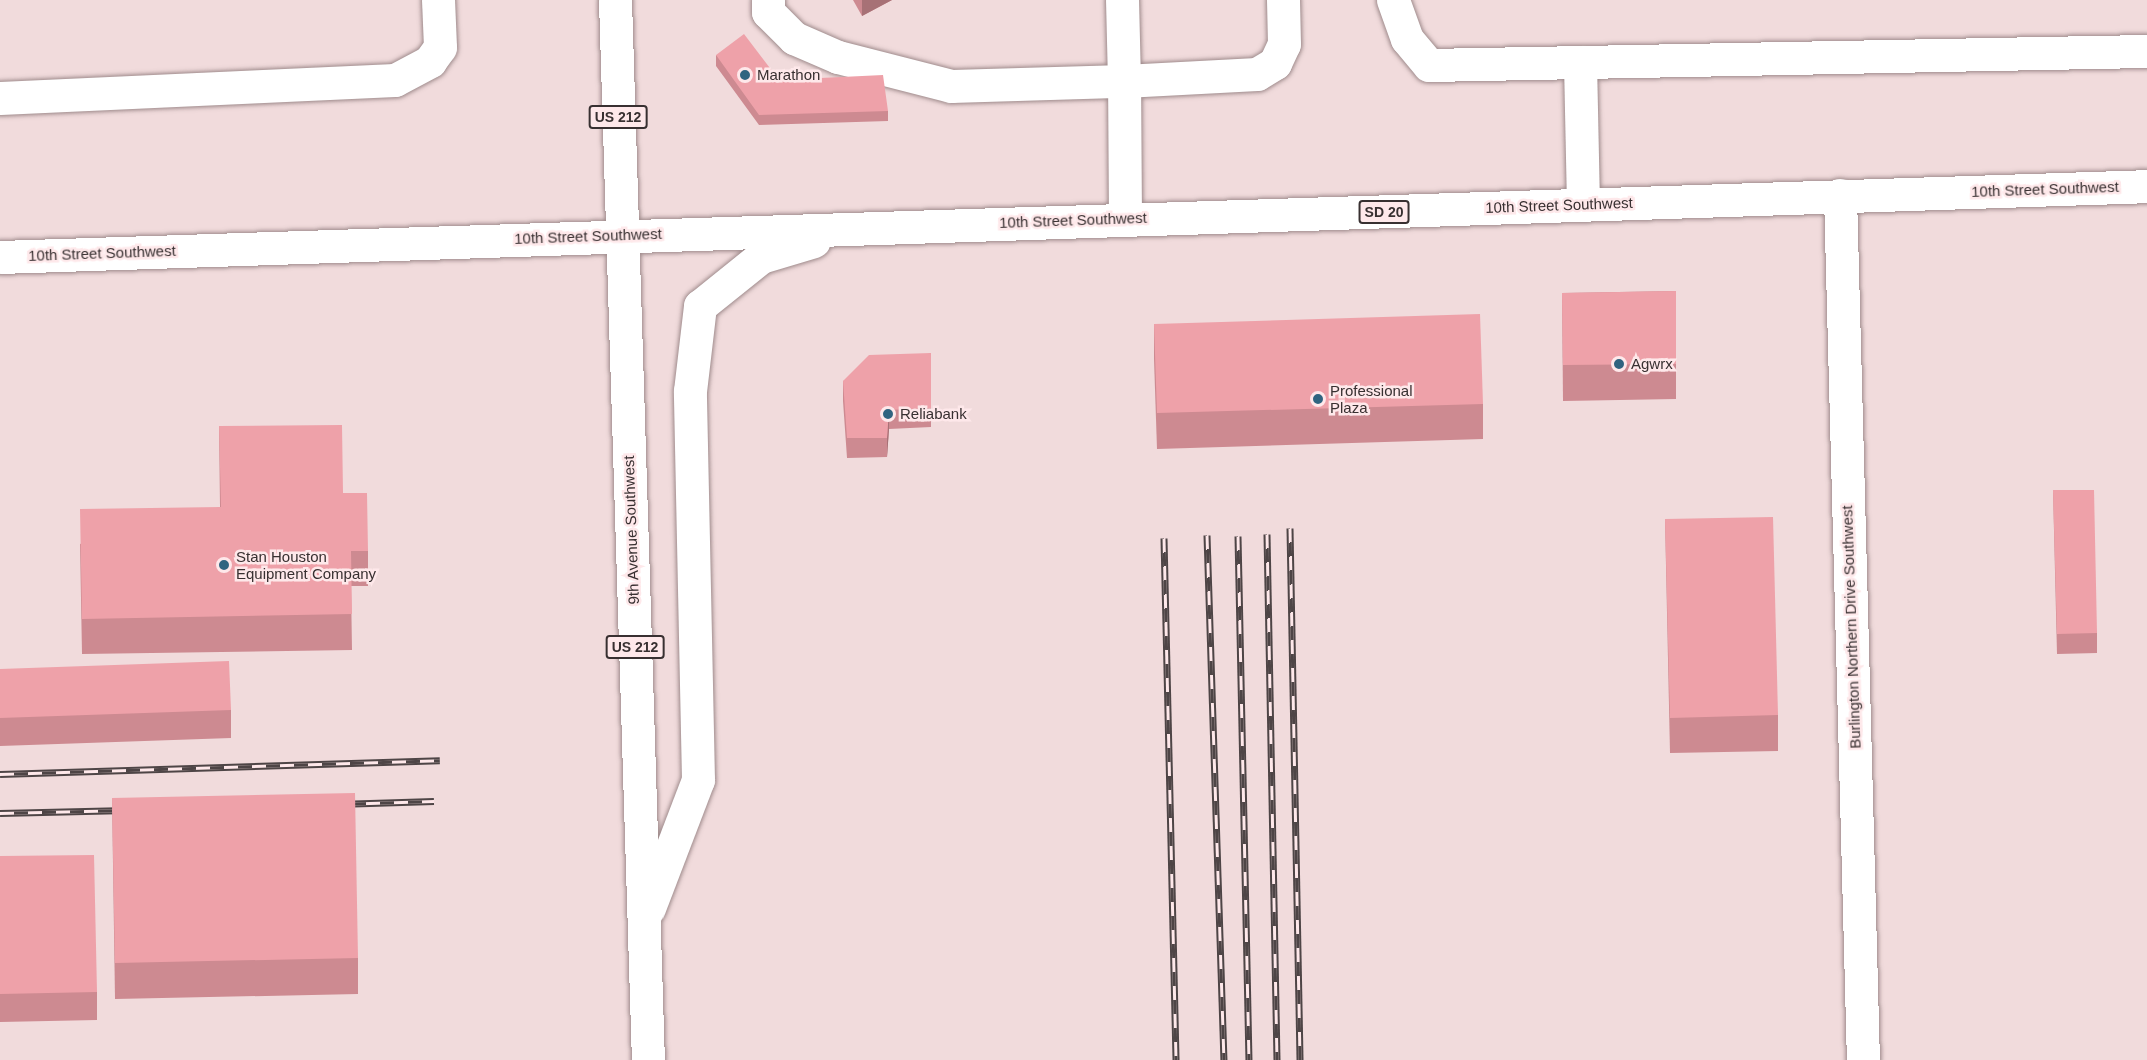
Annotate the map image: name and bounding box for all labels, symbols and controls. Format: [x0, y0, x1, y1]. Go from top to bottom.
place label: Marathon [757, 66, 820, 84]
marker: Marathon [738, 68, 752, 82]
road number: US 212 [588, 106, 648, 128]
street label: 10th Street Southwest [1971, 177, 2119, 201]
street label: 10th Street Southwest [1485, 193, 1633, 217]
road number: SD 20 [1358, 201, 1410, 223]
street label: 10th Street Southwest [999, 208, 1147, 232]
street label: 10th Street Southwest [514, 224, 662, 248]
street label: 10th Street Southwest [28, 241, 176, 265]
place label: Agwrx [1631, 355, 1673, 373]
marker: Agwrx [1612, 357, 1626, 371]
place label: Professional Plaza [1330, 381, 1413, 416]
marker: Professional Plaza [1311, 392, 1325, 406]
place label: Reliabank [900, 405, 967, 423]
marker: Reliabank [881, 407, 895, 421]
street label: 9th Avenue Southwest [619, 455, 643, 605]
street label: Burlington Northern Drive Southwest [1838, 505, 1864, 749]
place label: Stan Houston Equipment Company [236, 547, 376, 582]
marker: Stan Houston Equipment Company [217, 558, 231, 572]
road number: US 212 [605, 636, 665, 658]

